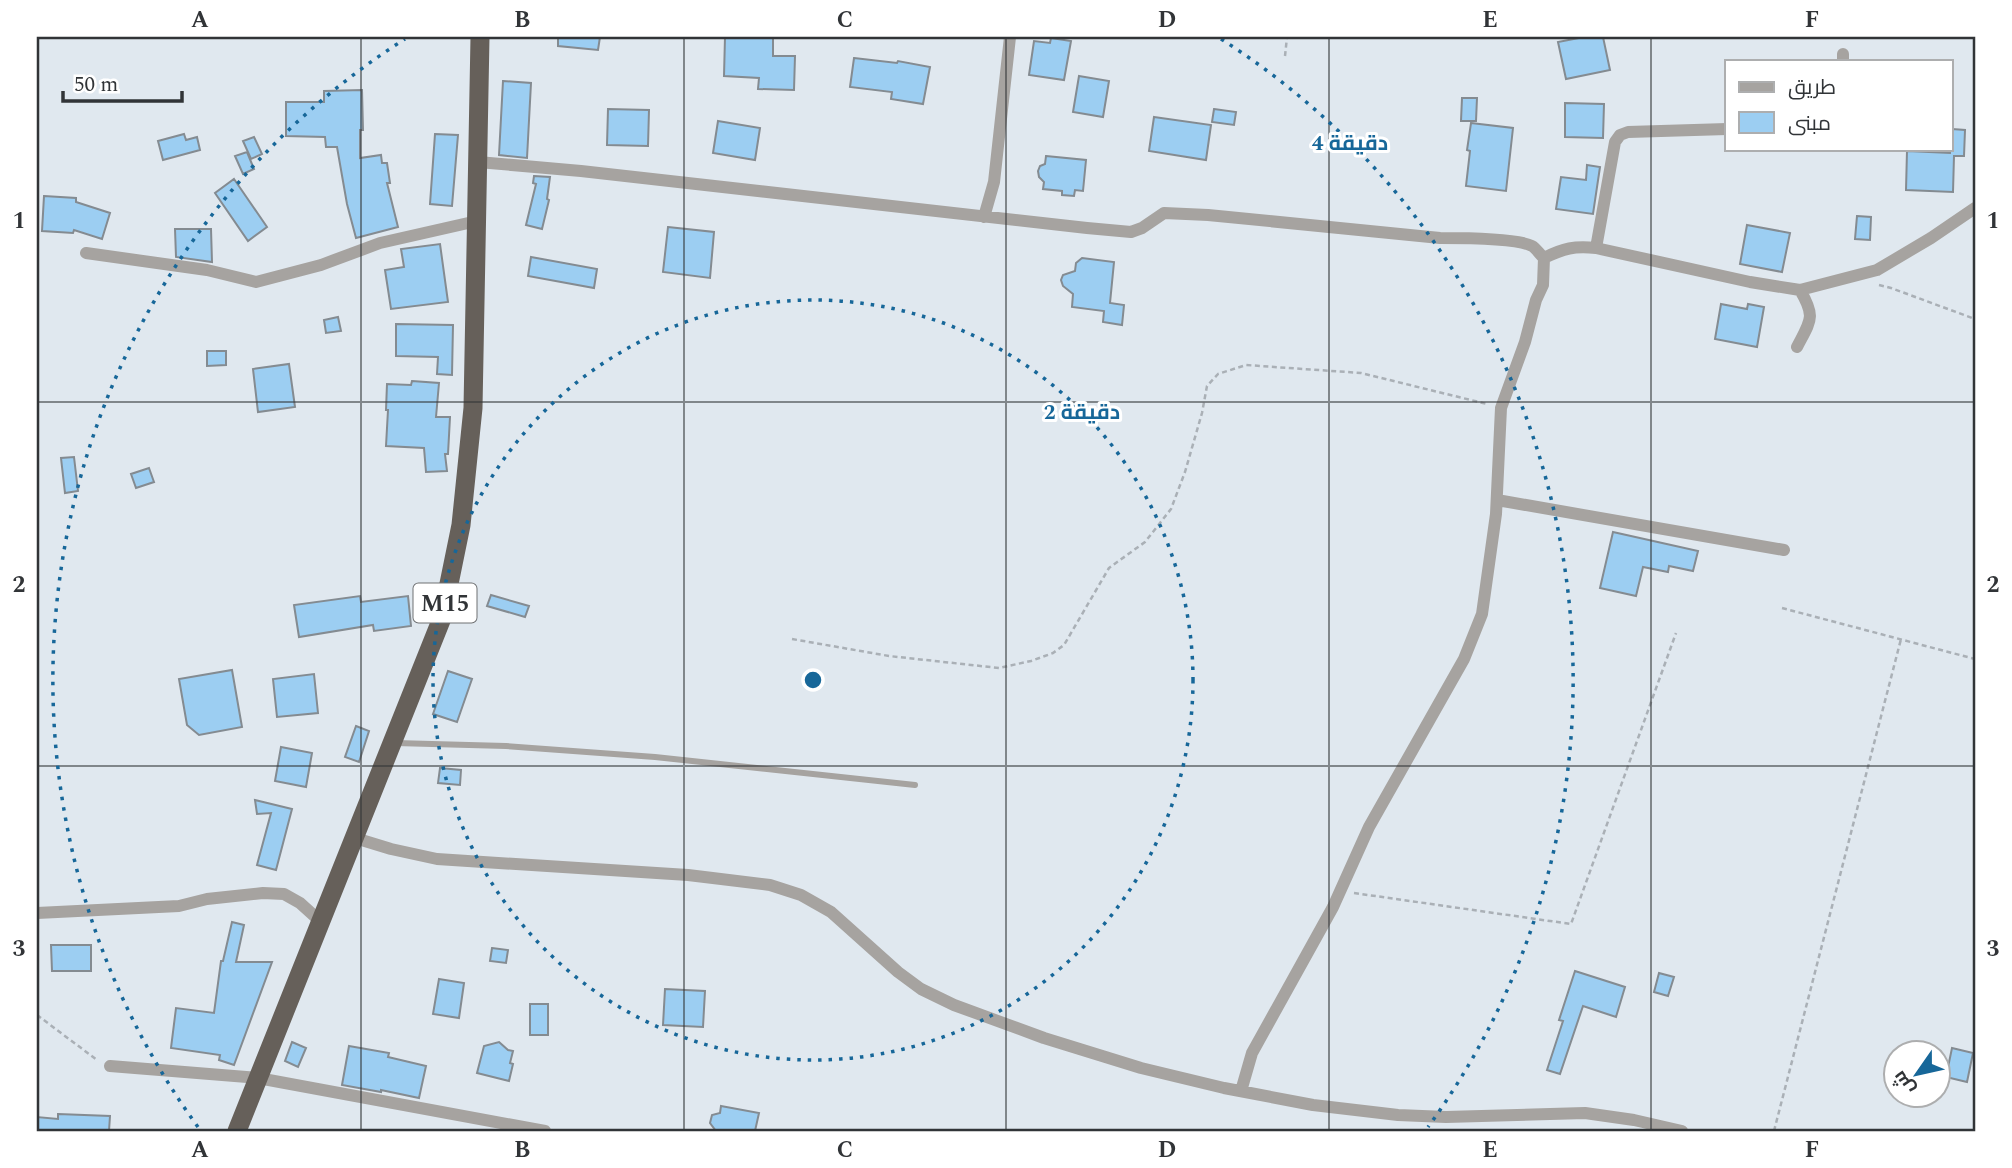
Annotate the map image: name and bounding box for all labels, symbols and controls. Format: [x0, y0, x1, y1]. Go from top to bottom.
text: A [191, 3, 209, 38]
text: B [514, 3, 530, 38]
text: C [837, 3, 853, 38]
text: D [1158, 3, 1176, 38]
text: E [1482, 3, 1498, 38]
text: F [1805, 3, 1819, 38]
scale bar [63, 60, 182, 104]
legend [1725, 60, 1952, 150]
text: 50 m [74, 69, 118, 101]
text: طريق [1788, 72, 1836, 104]
text: مبنى [1788, 108, 1831, 140]
text: 4 دقيقة [1312, 128, 1388, 160]
text: 1 [13, 204, 25, 239]
text: 1 [1987, 204, 1999, 239]
text: 2 دقيقة [1044, 397, 1120, 429]
text: 2 [13, 568, 26, 603]
text: 2 [1987, 568, 2000, 603]
road number: M15 [414, 583, 476, 622]
centre of rings [801, 668, 825, 692]
text: 3 [13, 932, 26, 967]
text: 3 [1987, 932, 2000, 967]
north arrow [1882, 1038, 1952, 1108]
text: ش [1885, 1064, 1923, 1101]
text: A [191, 1133, 209, 1168]
text: B [514, 1133, 530, 1168]
text: C [837, 1133, 853, 1168]
text: D [1158, 1133, 1176, 1168]
text: E [1482, 1133, 1498, 1168]
text: F [1805, 1133, 1819, 1168]

